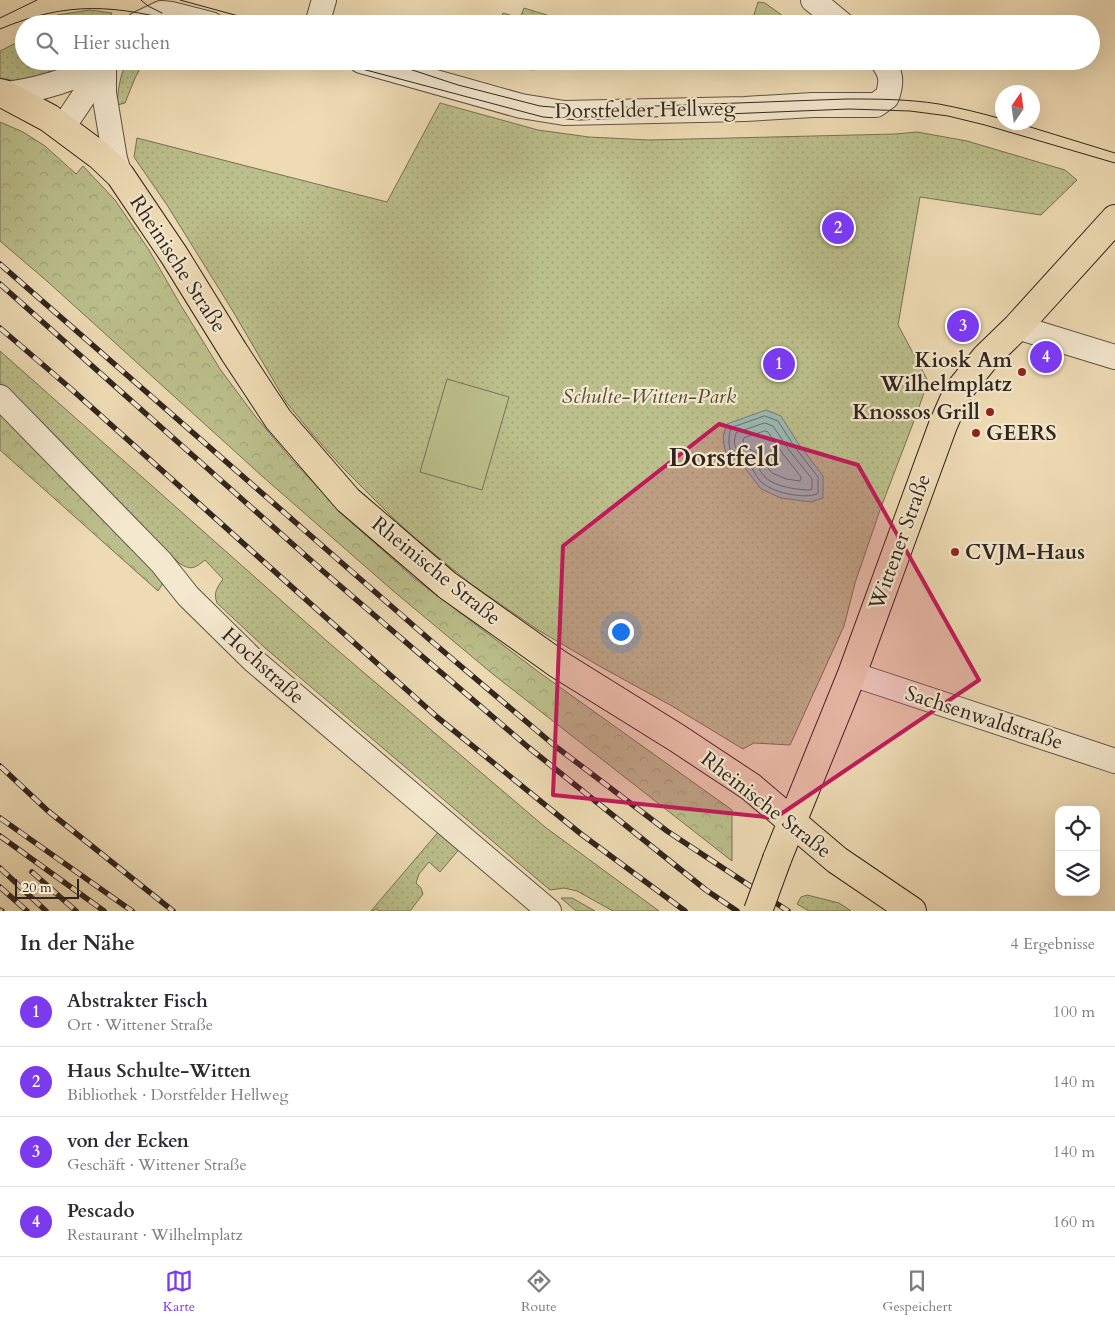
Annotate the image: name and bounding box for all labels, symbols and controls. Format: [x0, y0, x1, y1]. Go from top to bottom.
search box [15, 15, 1100, 70]
icon: search [33, 29, 61, 57]
text: Hier suchen [73, 30, 170, 56]
north arrow [995, 85, 1040, 130]
street label: Dorstfelder Hellweg [554, 94, 736, 126]
street label: Rheinische Straße [123, 190, 233, 338]
pin: 2 [822, 209, 854, 247]
pin: 3 [947, 307, 979, 345]
pin: 4 [1030, 338, 1062, 376]
pin: 1 [763, 345, 795, 383]
place label: Kiosk Am Wilhelmplatz [879, 346, 1013, 399]
marker: Kiosk Am Wilhelmplatz [1016, 366, 1028, 378]
park label: Schulte-Witten-Park [562, 382, 737, 411]
place label: Knossos Grill [852, 398, 980, 427]
marker: Knossos Grill [984, 406, 996, 418]
place label: GEERS [986, 419, 1057, 448]
marker: GEERS [970, 427, 982, 439]
district label: Dorstfeld [669, 440, 779, 475]
street label: Wittener Straße [862, 470, 938, 615]
street label: Rheinische Straße [365, 510, 507, 632]
place label: CVJM-Haus [965, 538, 1085, 567]
marker: CVJM-Haus [949, 546, 961, 558]
your location [608, 619, 634, 645]
street label: Hochstraße [215, 621, 311, 711]
street label: Sachsenwaldstraße [902, 679, 1066, 757]
street label: Rheinische Straße [695, 745, 837, 865]
map controls [1055, 806, 1100, 896]
button: locate [1055, 806, 1100, 851]
button: layers [1055, 851, 1100, 896]
scale bar [15, 876, 79, 899]
text: 20 m [22, 878, 52, 897]
text: In der Nähe [20, 929, 135, 958]
text: 4 Ergebnisse [1010, 933, 1095, 955]
text: Abstrakter Fisch [67, 988, 208, 1014]
text: 1 [32, 1001, 40, 1023]
text: 100 m [1053, 1001, 1095, 1023]
text: Ort · Wittener Straße [67, 1014, 213, 1036]
text: Haus Schulte-Witten [67, 1058, 251, 1084]
text: 2 [32, 1071, 40, 1093]
text: 140 m [1053, 1071, 1095, 1093]
text: Bibliothek · Dorstfelder Hellweg [67, 1084, 288, 1106]
text: von der Ecken [67, 1128, 189, 1154]
text: 3 [32, 1141, 40, 1163]
text: 140 m [1053, 1141, 1095, 1163]
text: Geschäft · Wittener Straße [67, 1154, 247, 1176]
text: Pescado [67, 1198, 135, 1224]
text: 4 [32, 1211, 40, 1233]
text: 160 m [1053, 1211, 1095, 1233]
text: Restaurant · Wilhelmplatz [67, 1224, 243, 1246]
tab: Karte [163, 1267, 195, 1316]
tab: Route [521, 1267, 557, 1316]
tab: Gespeichert [882, 1267, 952, 1316]

